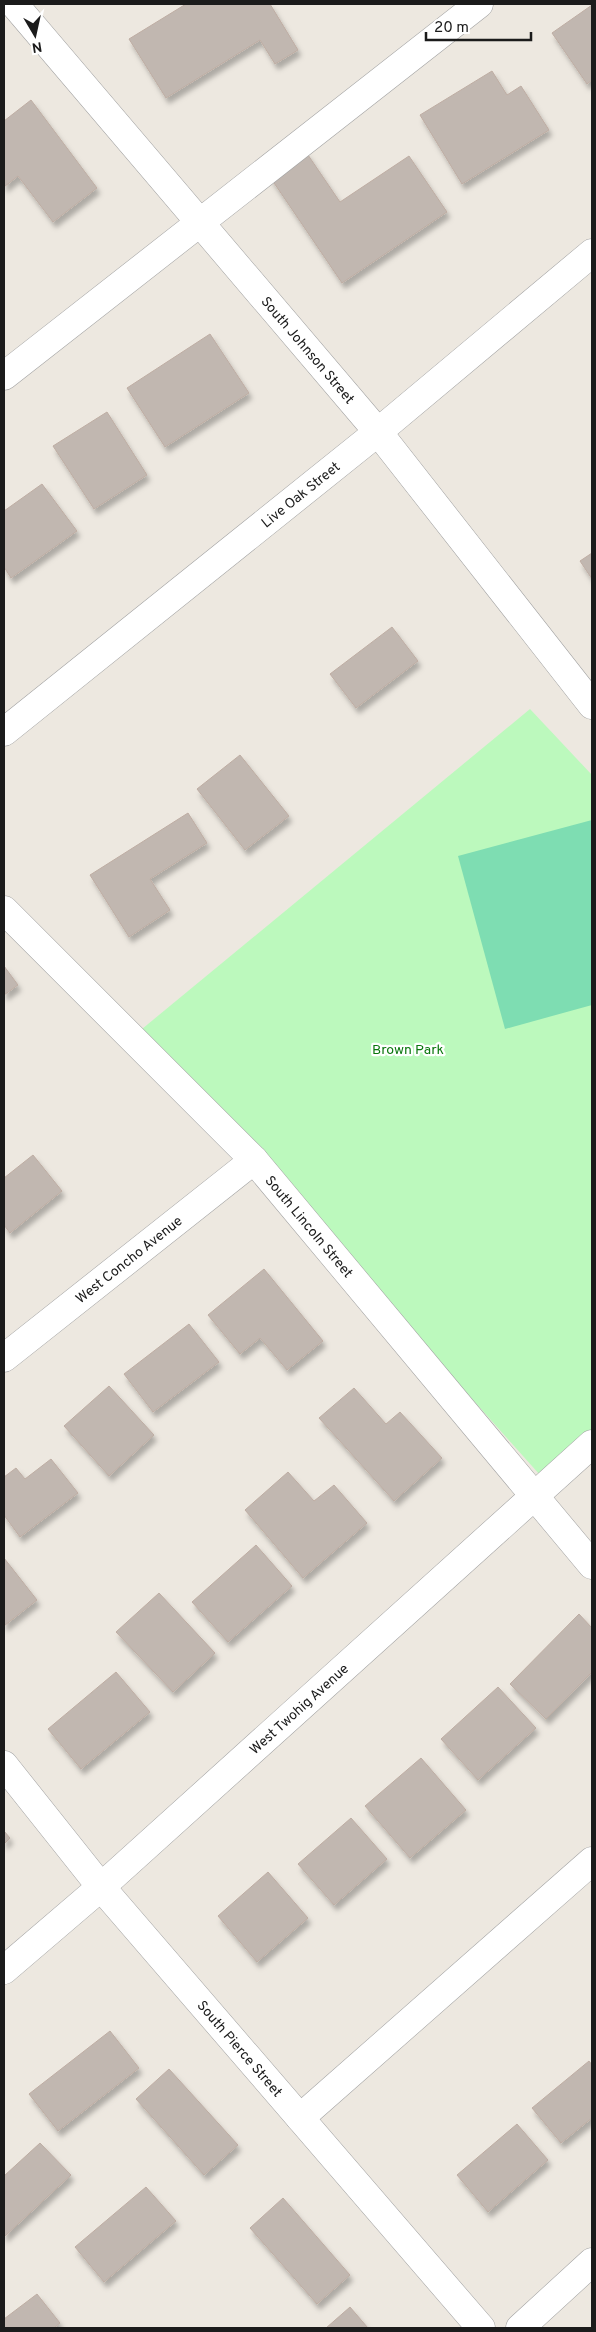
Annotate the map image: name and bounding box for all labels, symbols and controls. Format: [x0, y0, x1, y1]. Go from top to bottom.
north arrow [10, 10, 60, 60]
scale bar [426, 10, 531, 42]
text: 20 m [434, 19, 469, 38]
text: N [30, 37, 43, 56]
street label: South Johnson Street [257, 294, 357, 408]
street label: Live Oak Street [259, 459, 344, 532]
park label: Brown Park [372, 1042, 444, 1059]
street label: South Lincoln Street [261, 1173, 356, 1282]
street label: West Concho Avenue [73, 1213, 186, 1308]
street label: West Twohig Avenue [247, 1661, 353, 1759]
street label: South Pierce Street [193, 1998, 285, 2101]

